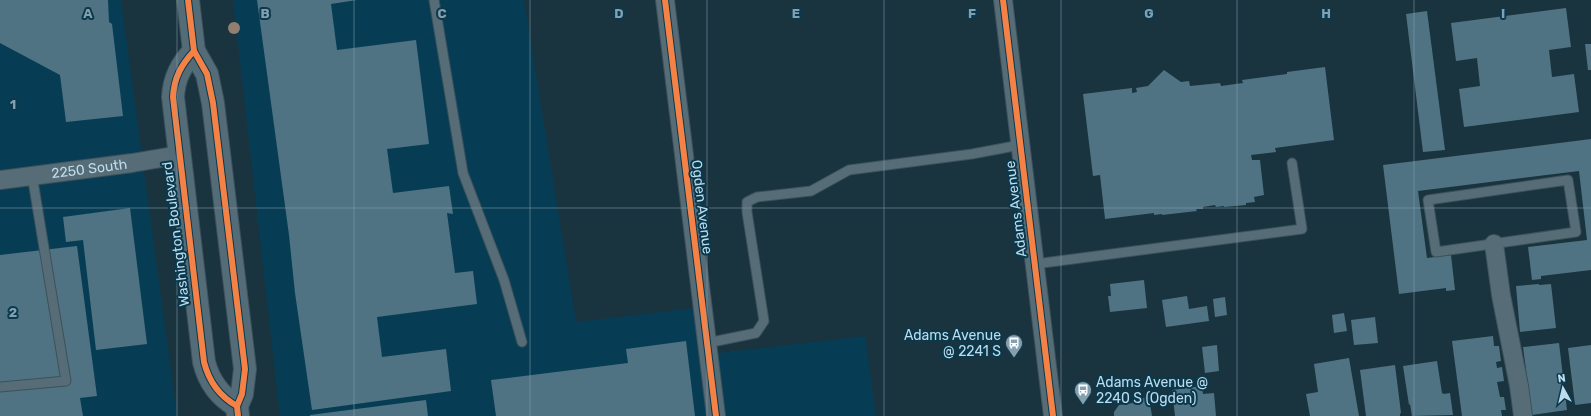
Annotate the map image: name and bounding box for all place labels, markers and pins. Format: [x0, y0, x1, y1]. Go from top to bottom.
place label: Adams Avenue @ 2241 S [904, 327, 1001, 360]
bus stop icon: Adams Avenue @ 2241 S [1004, 333, 1024, 358]
place label: Adams Avenue @ 2240 S (Ogden) [1096, 374, 1208, 407]
bus stop icon: Adams Avenue @ 2240 S (Ogden) [1073, 380, 1093, 405]

